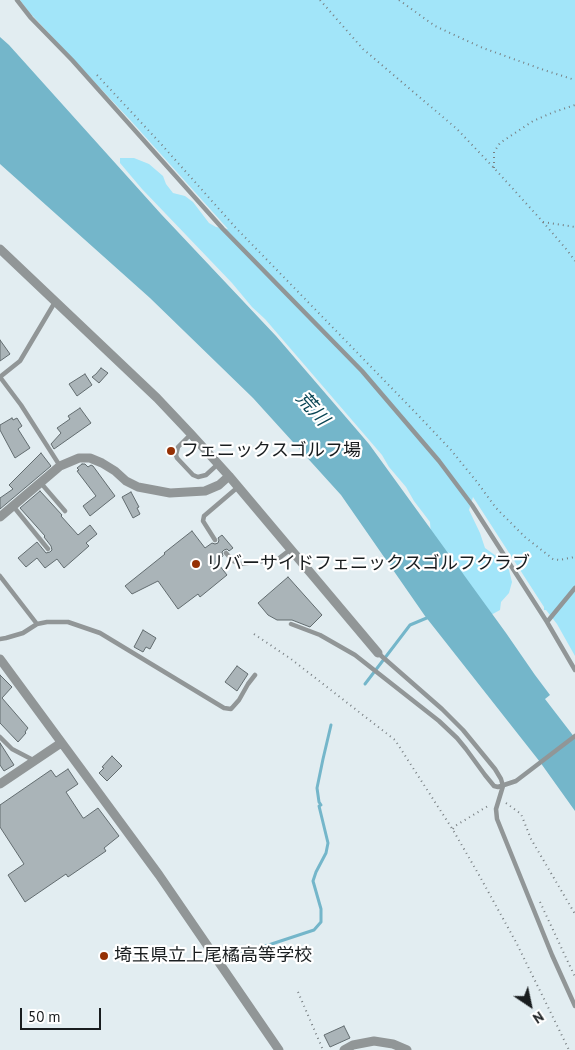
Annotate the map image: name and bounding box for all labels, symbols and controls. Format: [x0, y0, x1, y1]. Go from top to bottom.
water label: 荒川 [291, 387, 333, 431]
place label: フェニックスゴルフ場 [181, 440, 361, 462]
marker: フェニックスゴルフ場 [165, 445, 177, 457]
place label: リバーサイドフェニックスゴルフクラブ [206, 553, 530, 575]
marker: リバーサイドフェニックスゴルフクラブ [190, 558, 202, 570]
place label: 埼玉県立上尾橘高等学校 [114, 945, 312, 967]
marker: 埼玉県立上尾橘高等学校 [98, 950, 110, 962]
north arrow [505, 980, 555, 1030]
scale bar [22, 998, 104, 1030]
text: 50 m [28, 1007, 61, 1026]
text: N [530, 1007, 547, 1027]

